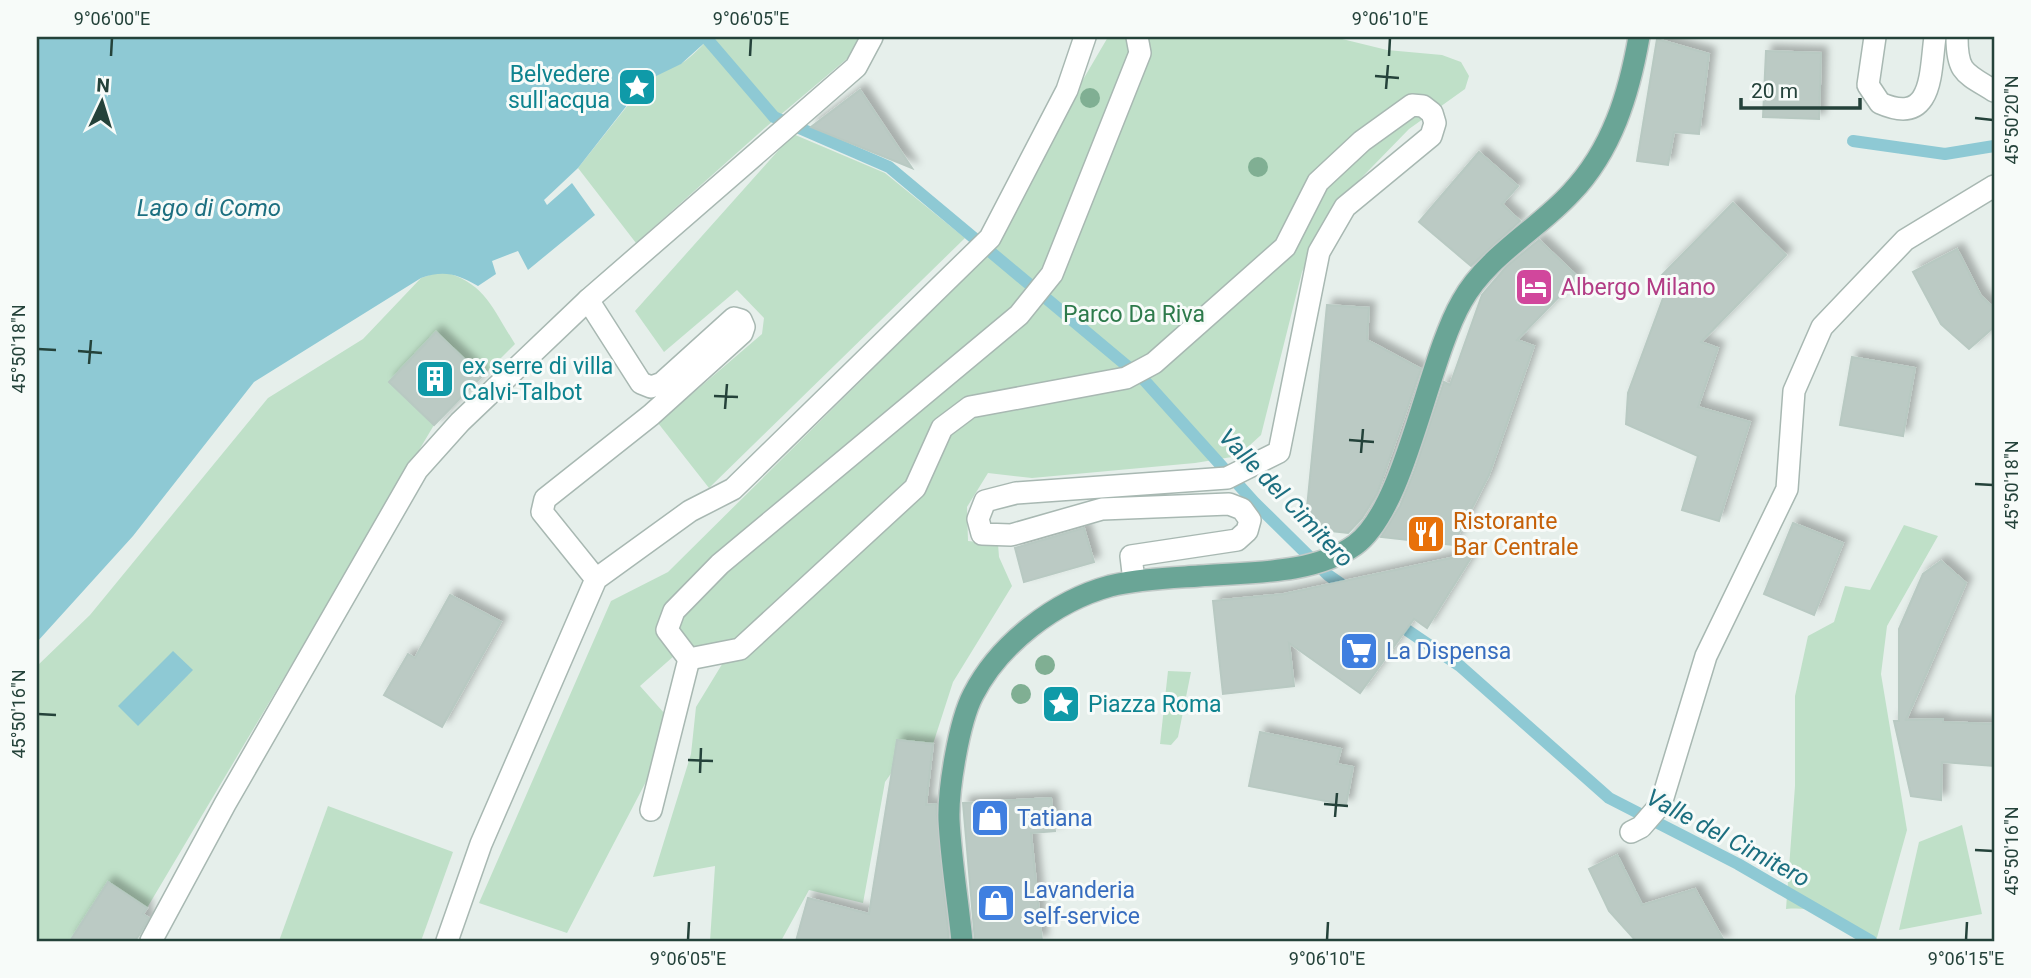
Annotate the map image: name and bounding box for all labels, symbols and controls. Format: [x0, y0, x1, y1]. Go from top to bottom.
text: 9°06'00"E [74, 8, 150, 29]
text: 9°06'05"E [713, 8, 789, 29]
text: 9°06'10"E [1352, 8, 1428, 29]
place label: Belvedere sull'acqua [508, 61, 610, 114]
north arrow [66, 66, 136, 136]
place icon: Belvedere sull'acqua [616, 66, 658, 108]
scale bar [1741, 66, 1860, 110]
text: N [96, 74, 111, 97]
text: 45°50'20"N [2001, 75, 2022, 165]
text: 20 m [1751, 79, 1798, 103]
water label: Lago di Como [137, 194, 281, 222]
hotel icon: Albergo Milano [1513, 266, 1555, 308]
place label: Albergo Milano [1561, 274, 1716, 301]
park label: Parco Da Riva [1063, 301, 1205, 328]
text: 45°50'18"N [8, 304, 29, 394]
place label: ex serre di villa Calvi-Talbot [462, 353, 613, 406]
building icon: ex serre di villa Calvi-Talbot [414, 358, 456, 400]
water label: Valle del Cimitero [1213, 423, 1359, 573]
text: 45°50'18"N [2001, 440, 2022, 530]
place label: Ristorante Bar Centrale [1453, 508, 1578, 561]
restaurant icon: Ristorante Bar Centrale [1405, 513, 1447, 555]
supermarket icon: La Dispensa [1338, 630, 1380, 672]
place label: La Dispensa [1386, 638, 1511, 665]
text: 45°50'16"N [8, 669, 29, 759]
place icon: Piazza Roma [1040, 683, 1082, 725]
place label: Piazza Roma [1088, 691, 1222, 718]
water label: Valle del Cimitero [1641, 783, 1815, 893]
shop icon: Tatiana [969, 797, 1011, 839]
place label: Tatiana [1017, 805, 1093, 832]
text: 45°50'16"N [2001, 806, 2022, 896]
place label: Lavanderia self-service [1023, 877, 1140, 930]
shop icon: Lavanderia self-service [975, 882, 1017, 924]
text: 9°06'05"E [650, 948, 726, 969]
text: 9°06'10"E [1289, 948, 1365, 969]
text: 9°06'15"E [1928, 948, 2004, 969]

